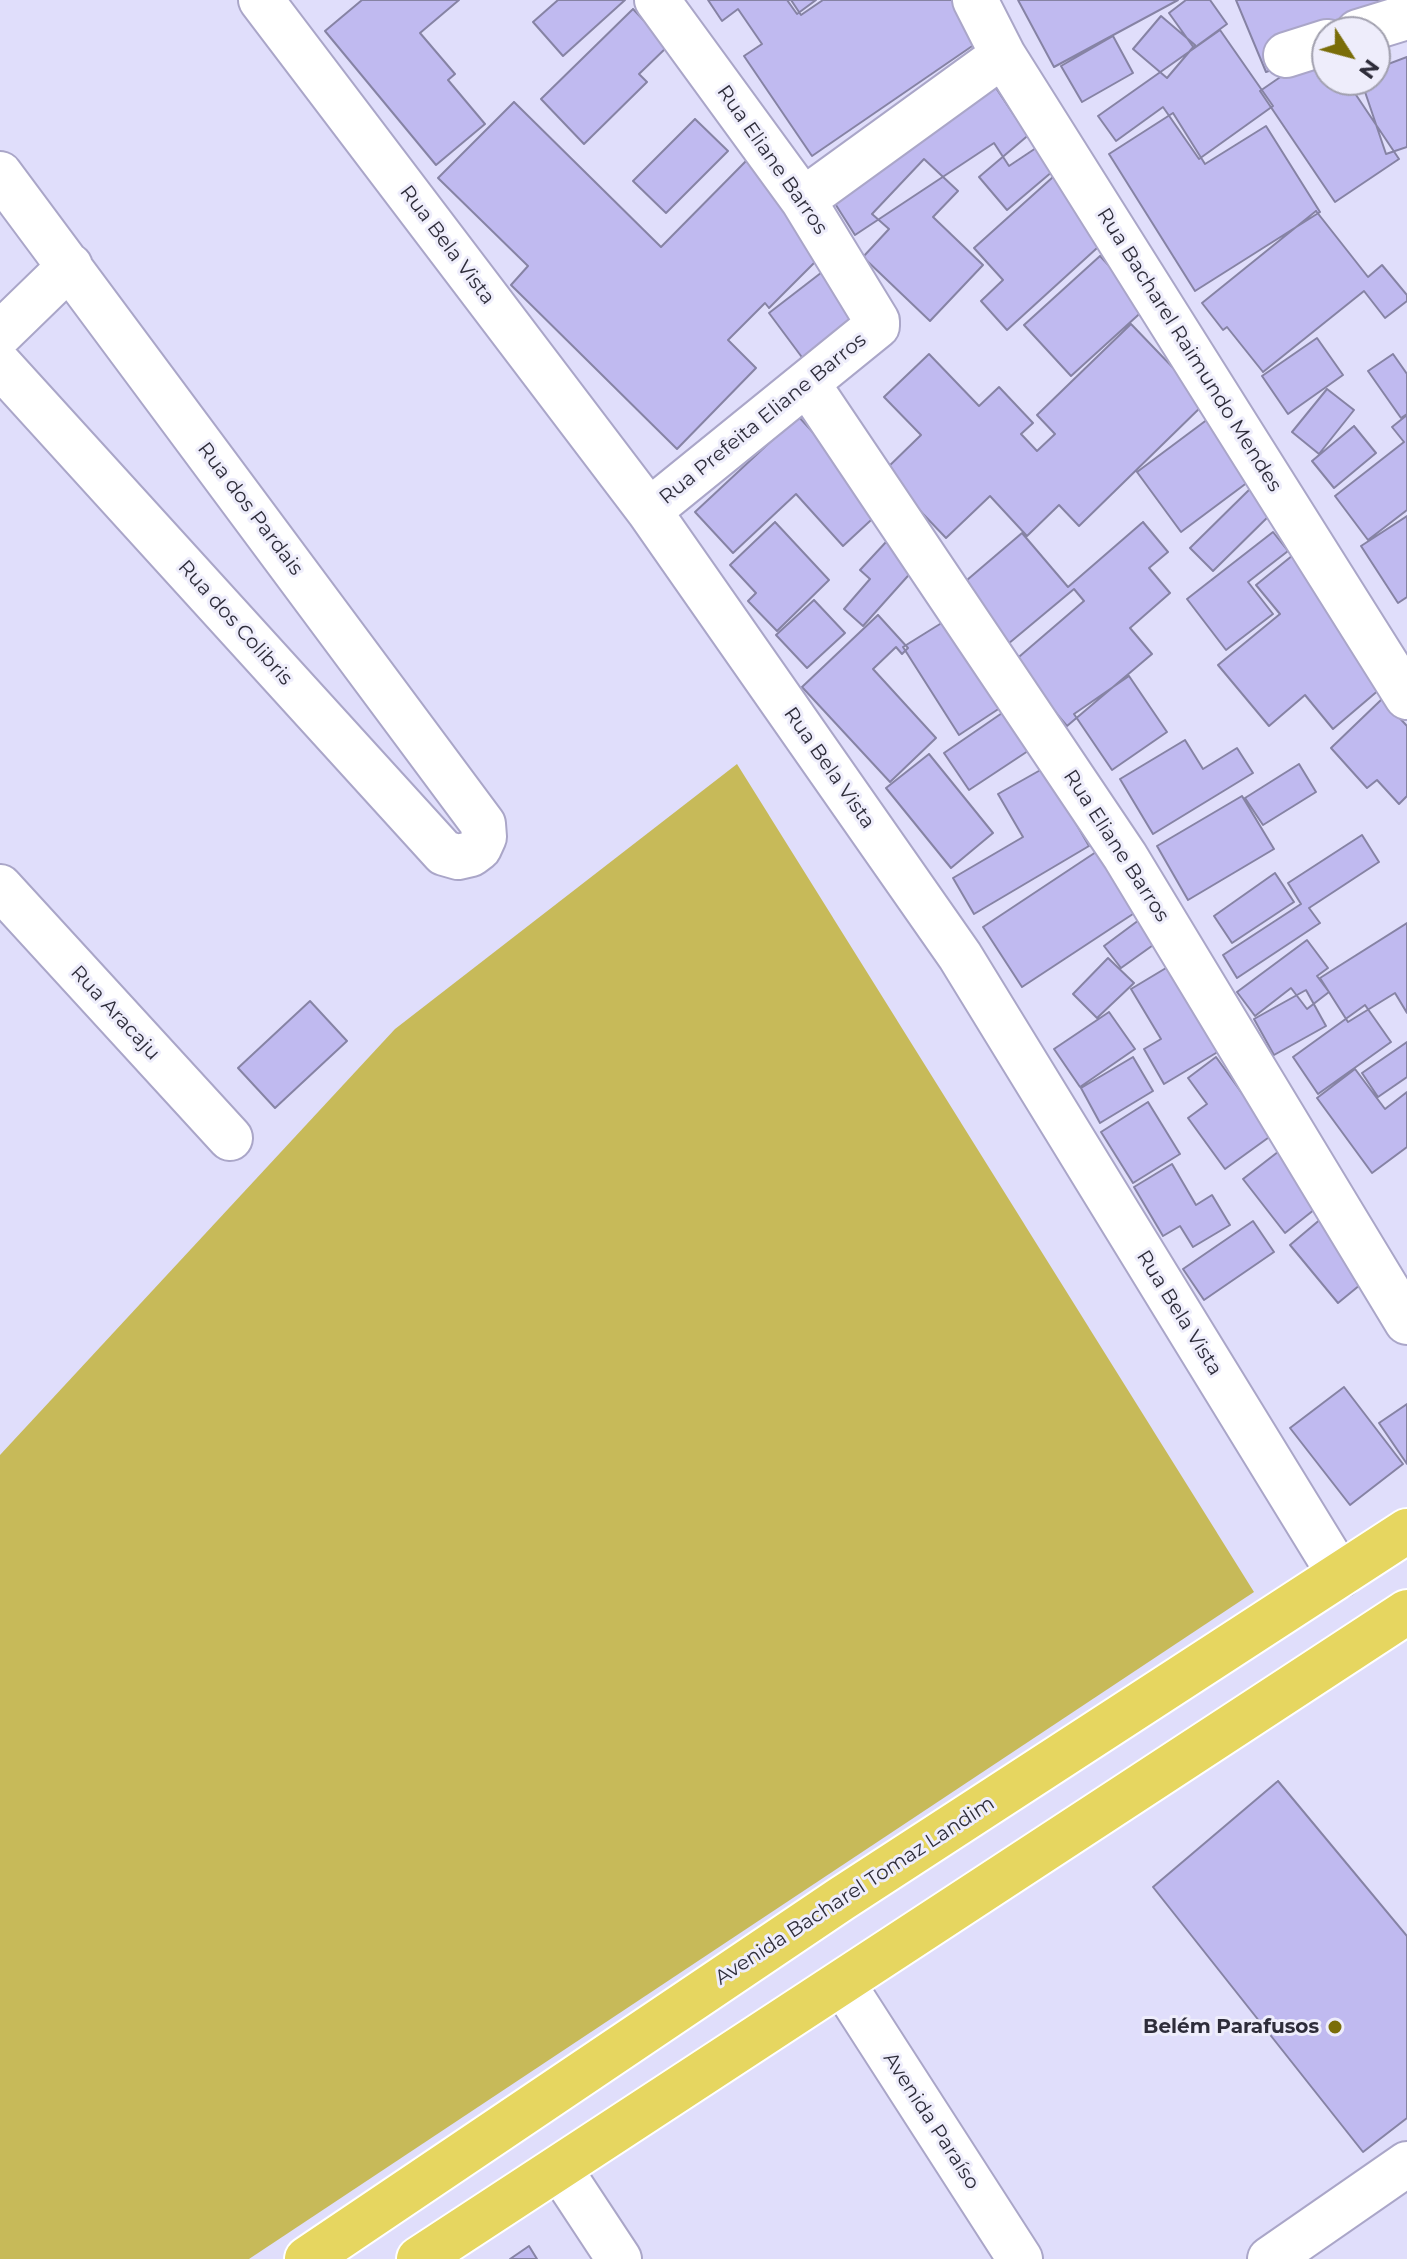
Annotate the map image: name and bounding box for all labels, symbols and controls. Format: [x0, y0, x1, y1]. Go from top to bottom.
north arrow [1311, 16, 1391, 96]
text: N [1353, 54, 1385, 84]
street label: Rua Eliane Barros [712, 81, 832, 239]
street label: Rua Bela Vista [394, 181, 500, 309]
street label: Rua Bacharel Raimundo Mendes [1091, 204, 1287, 496]
street label: Rua Prefeita Eliane Barros [655, 328, 871, 510]
street label: Rua dos Pardais [192, 438, 308, 580]
street label: Rua dos Colibris [173, 556, 297, 690]
street label: Rua Bela Vista [778, 703, 880, 833]
street label: Rua Eliane Barros [1058, 765, 1174, 927]
street label: Rua Aracaju [65, 961, 165, 1065]
street label: Rua Bela Vista [1131, 1246, 1227, 1380]
street label: Avenida Bacharel Tomaz Landim [711, 1792, 999, 1990]
place label: Belém Parafusos [1143, 2015, 1319, 2039]
marker: Belém Parafusos [1326, 2018, 1344, 2036]
street label: Avenida Paraíso [878, 2048, 984, 2194]

